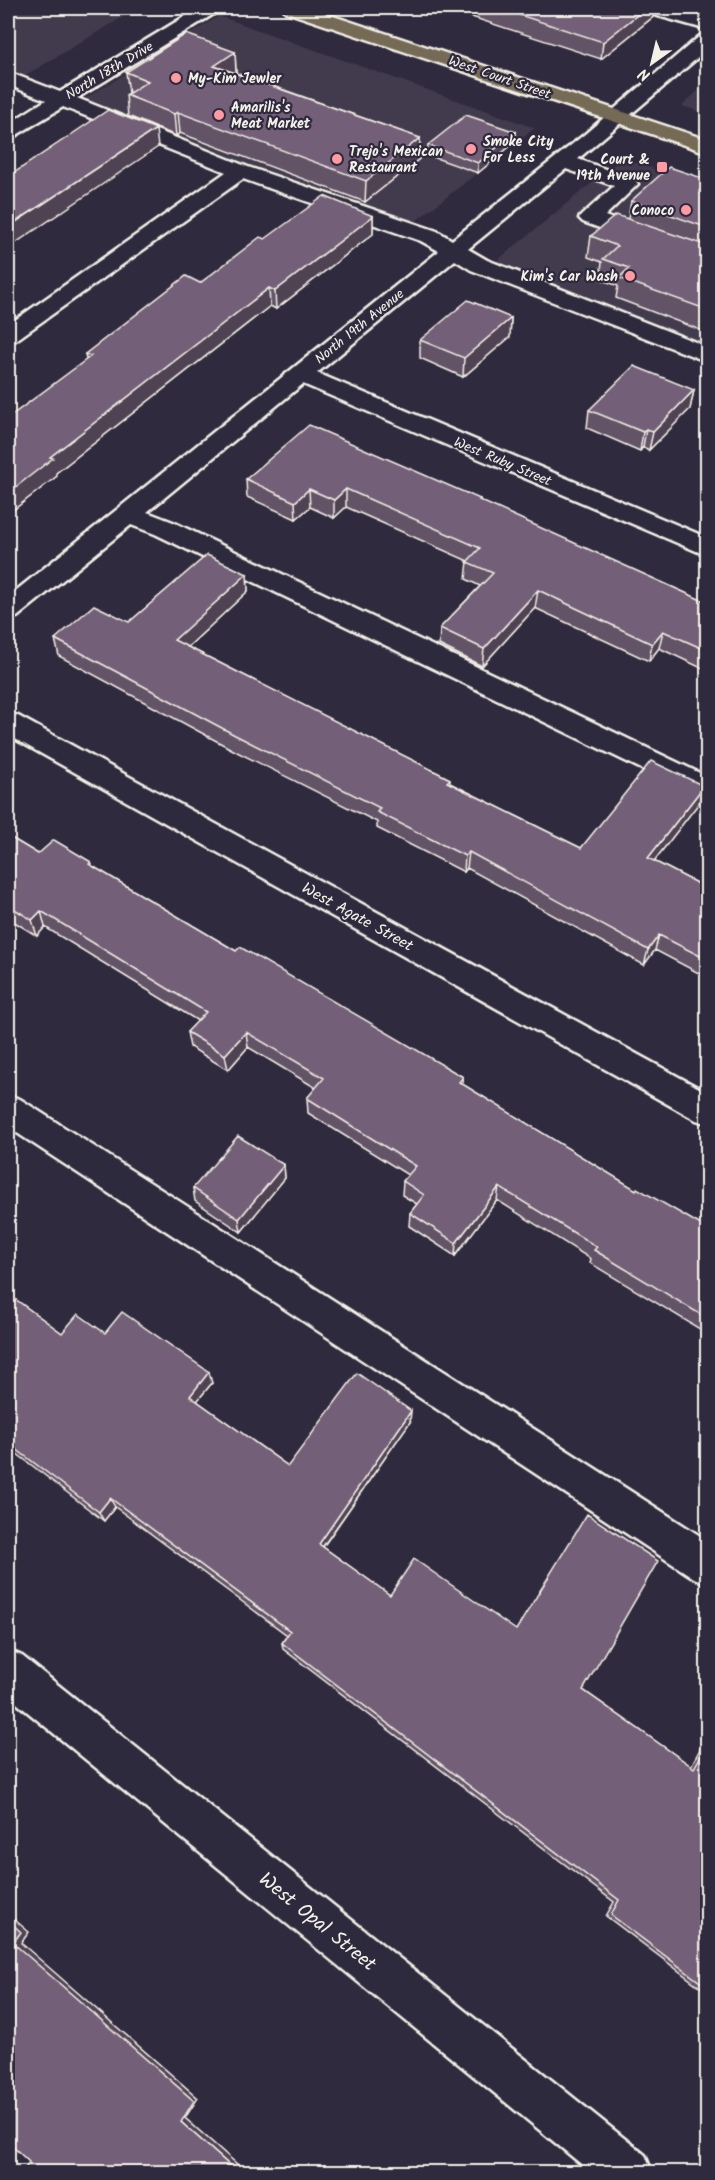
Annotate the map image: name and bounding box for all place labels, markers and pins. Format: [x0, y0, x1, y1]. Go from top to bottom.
place label: My-Kim Jewler [188, 68, 282, 90]
marker: My-Kim Jewler [169, 71, 183, 85]
place label: Amarilis's Meat Market [231, 97, 311, 135]
marker: Amarilis's Meat Market [212, 108, 226, 122]
place label: Smoke City For Less [483, 131, 554, 169]
place label: Trejo's Mexican Restaurant [349, 141, 443, 179]
marker: Smoke City For Less [464, 142, 478, 156]
place label: Court & 19th Avenue [576, 149, 650, 187]
marker: Trejo's Mexican Restaurant [330, 152, 344, 166]
marker: Court & 19th Avenue [655, 160, 669, 174]
place label: Conoco [632, 200, 675, 222]
marker: Conoco [679, 203, 693, 217]
place label: Kim's Car Wash [521, 266, 618, 288]
marker: Kim's Car Wash [623, 269, 637, 283]

